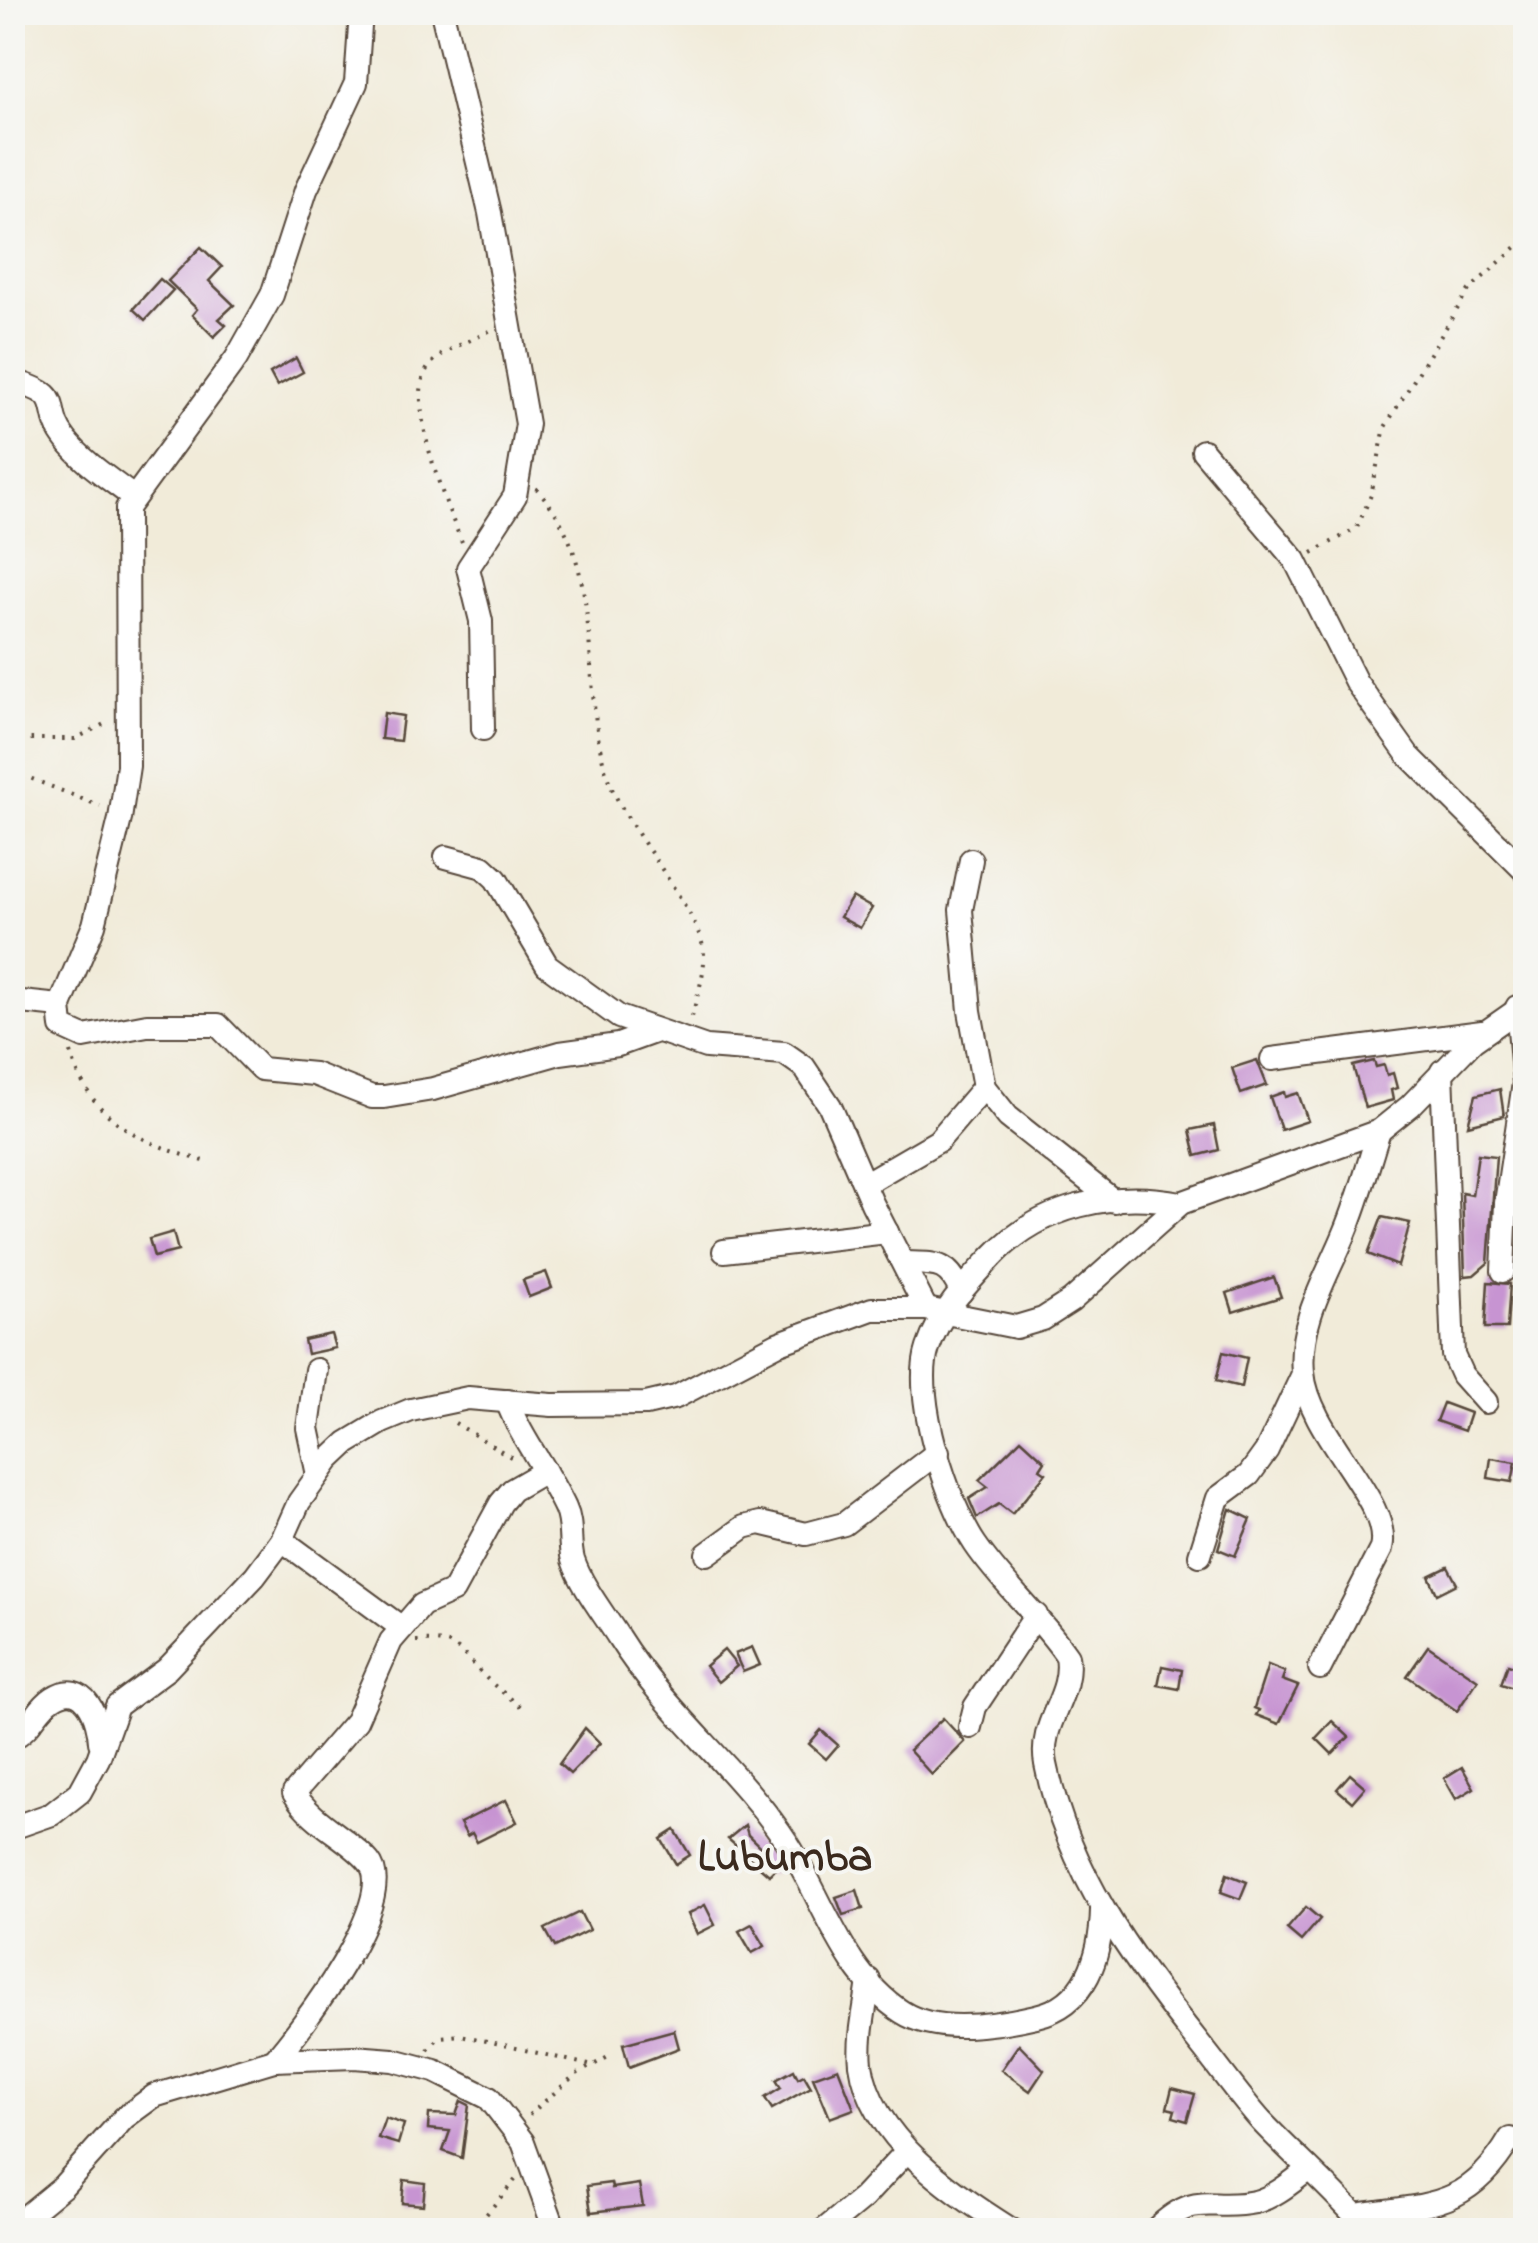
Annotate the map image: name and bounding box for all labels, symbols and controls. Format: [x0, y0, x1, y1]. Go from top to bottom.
district label: Lubumba [698, 1826, 872, 1892]

